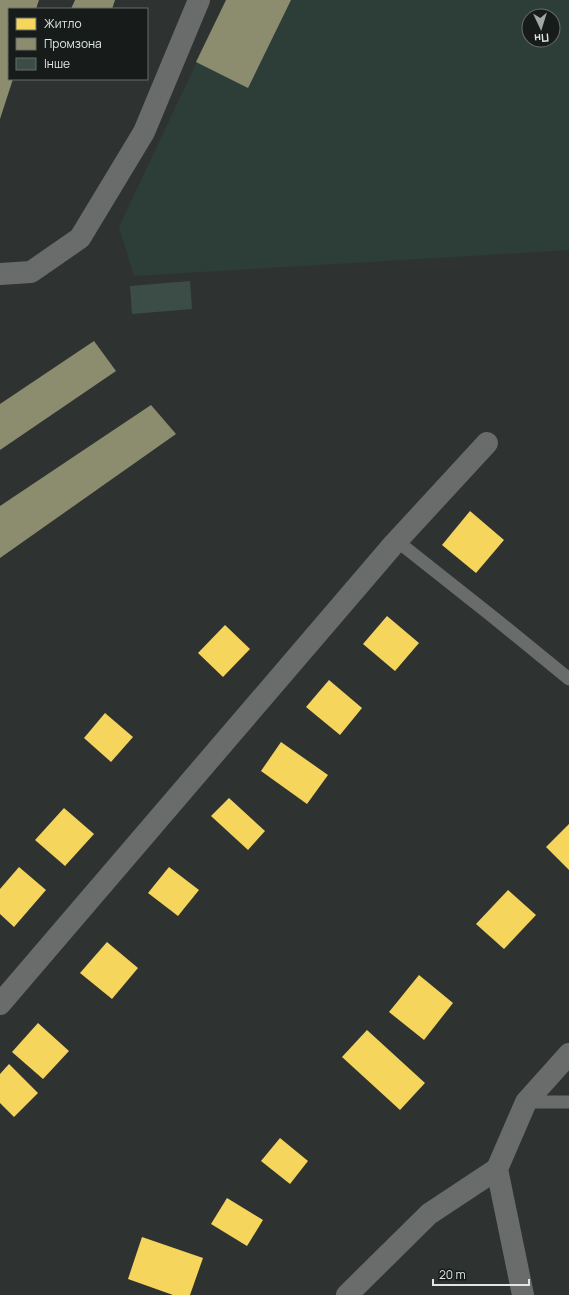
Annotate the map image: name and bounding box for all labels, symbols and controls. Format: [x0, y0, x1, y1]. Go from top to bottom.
legend [8, 8, 148, 80]
north arrow [521, 8, 561, 48]
text: Житло [44, 15, 81, 32]
text: Пн [534, 30, 550, 46]
text: Промзона [44, 35, 102, 52]
text: Інше [44, 55, 70, 72]
scale bar [433, 1261, 529, 1287]
text: 20 m [439, 1266, 466, 1283]

